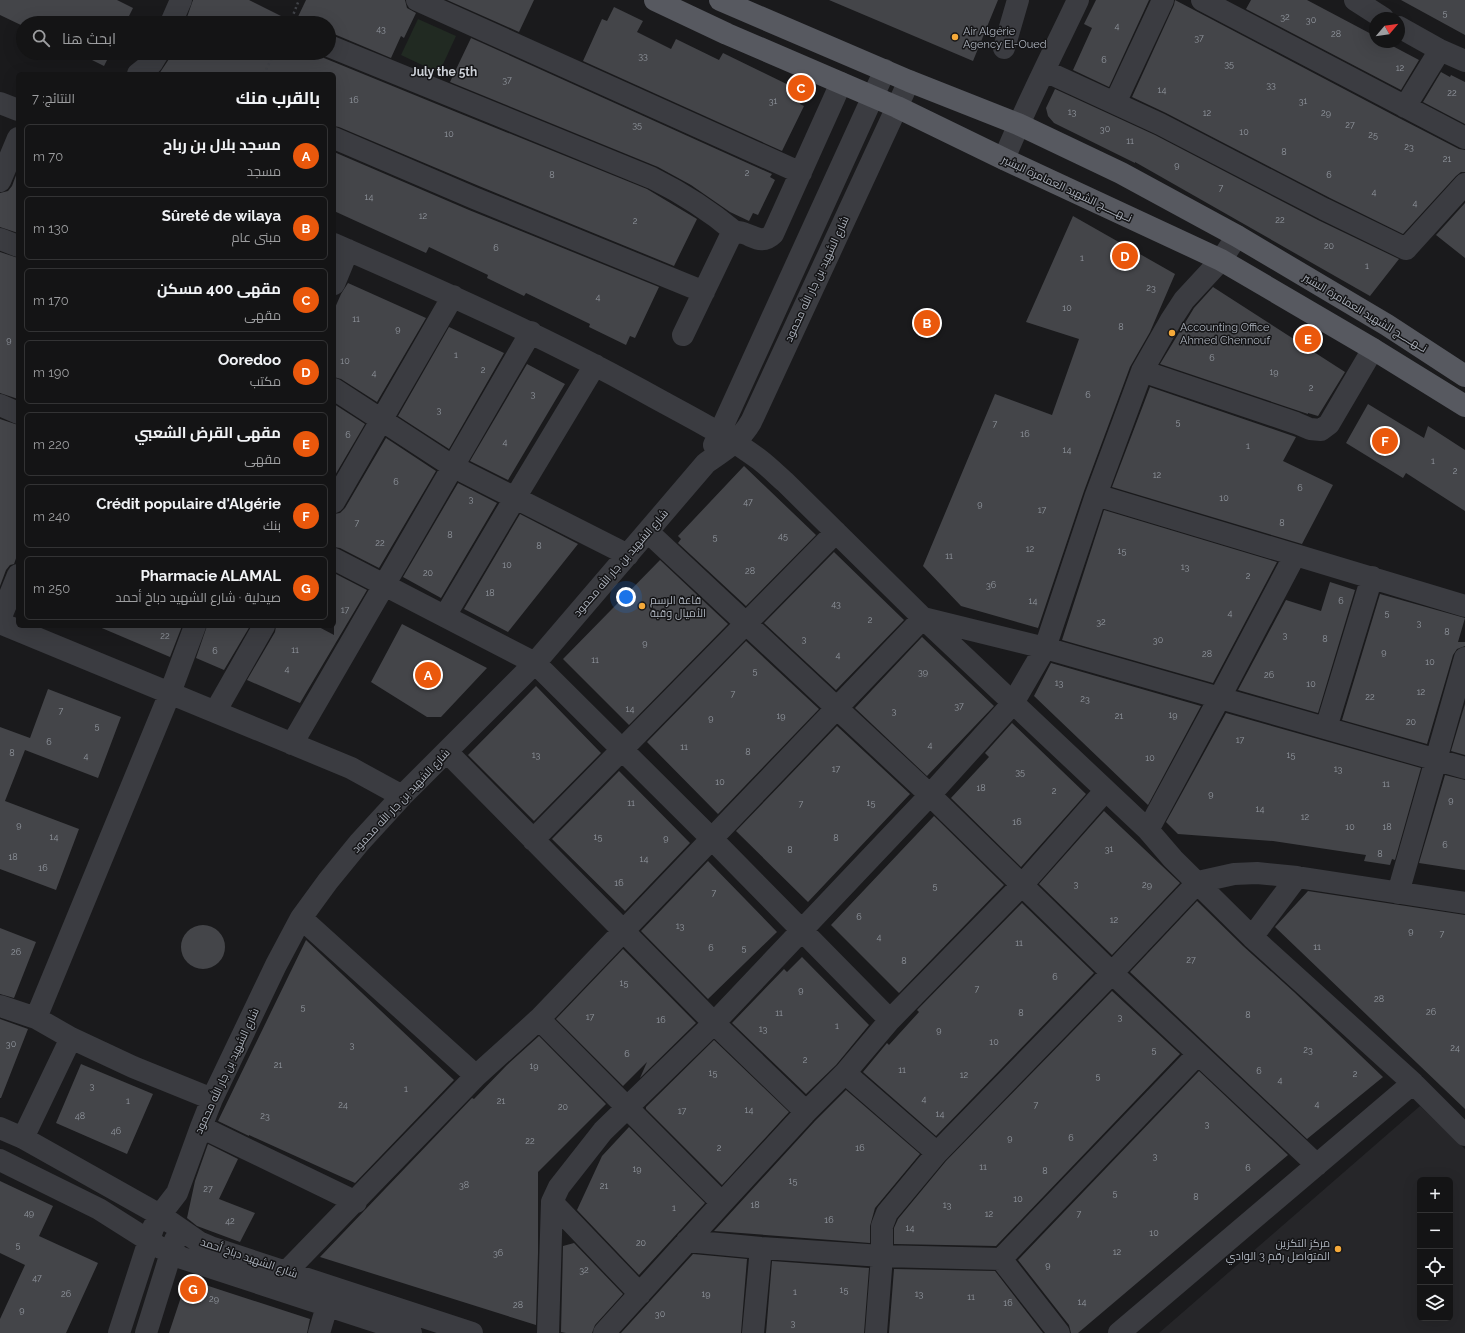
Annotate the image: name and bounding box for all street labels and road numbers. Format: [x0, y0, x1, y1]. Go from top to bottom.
street label: نــهـــــج الشهيد العمامرة البشير [998, 153, 1134, 226]
street label: شارع الشهيد بن جار الله محمود [780, 213, 853, 344]
street label: نــهـــــج الشهيد العمامرة البشير [1299, 270, 1429, 356]
street label: شارع الشهيد بن جار الله محمود [570, 506, 672, 620]
street label: شارع الشهيد بن جار الله محمود [348, 745, 453, 856]
street label: شارع الشهيد بن جار الله محمود [190, 1005, 263, 1136]
street label: شارع الشهيد دباخ أحمد [198, 1234, 300, 1282]

